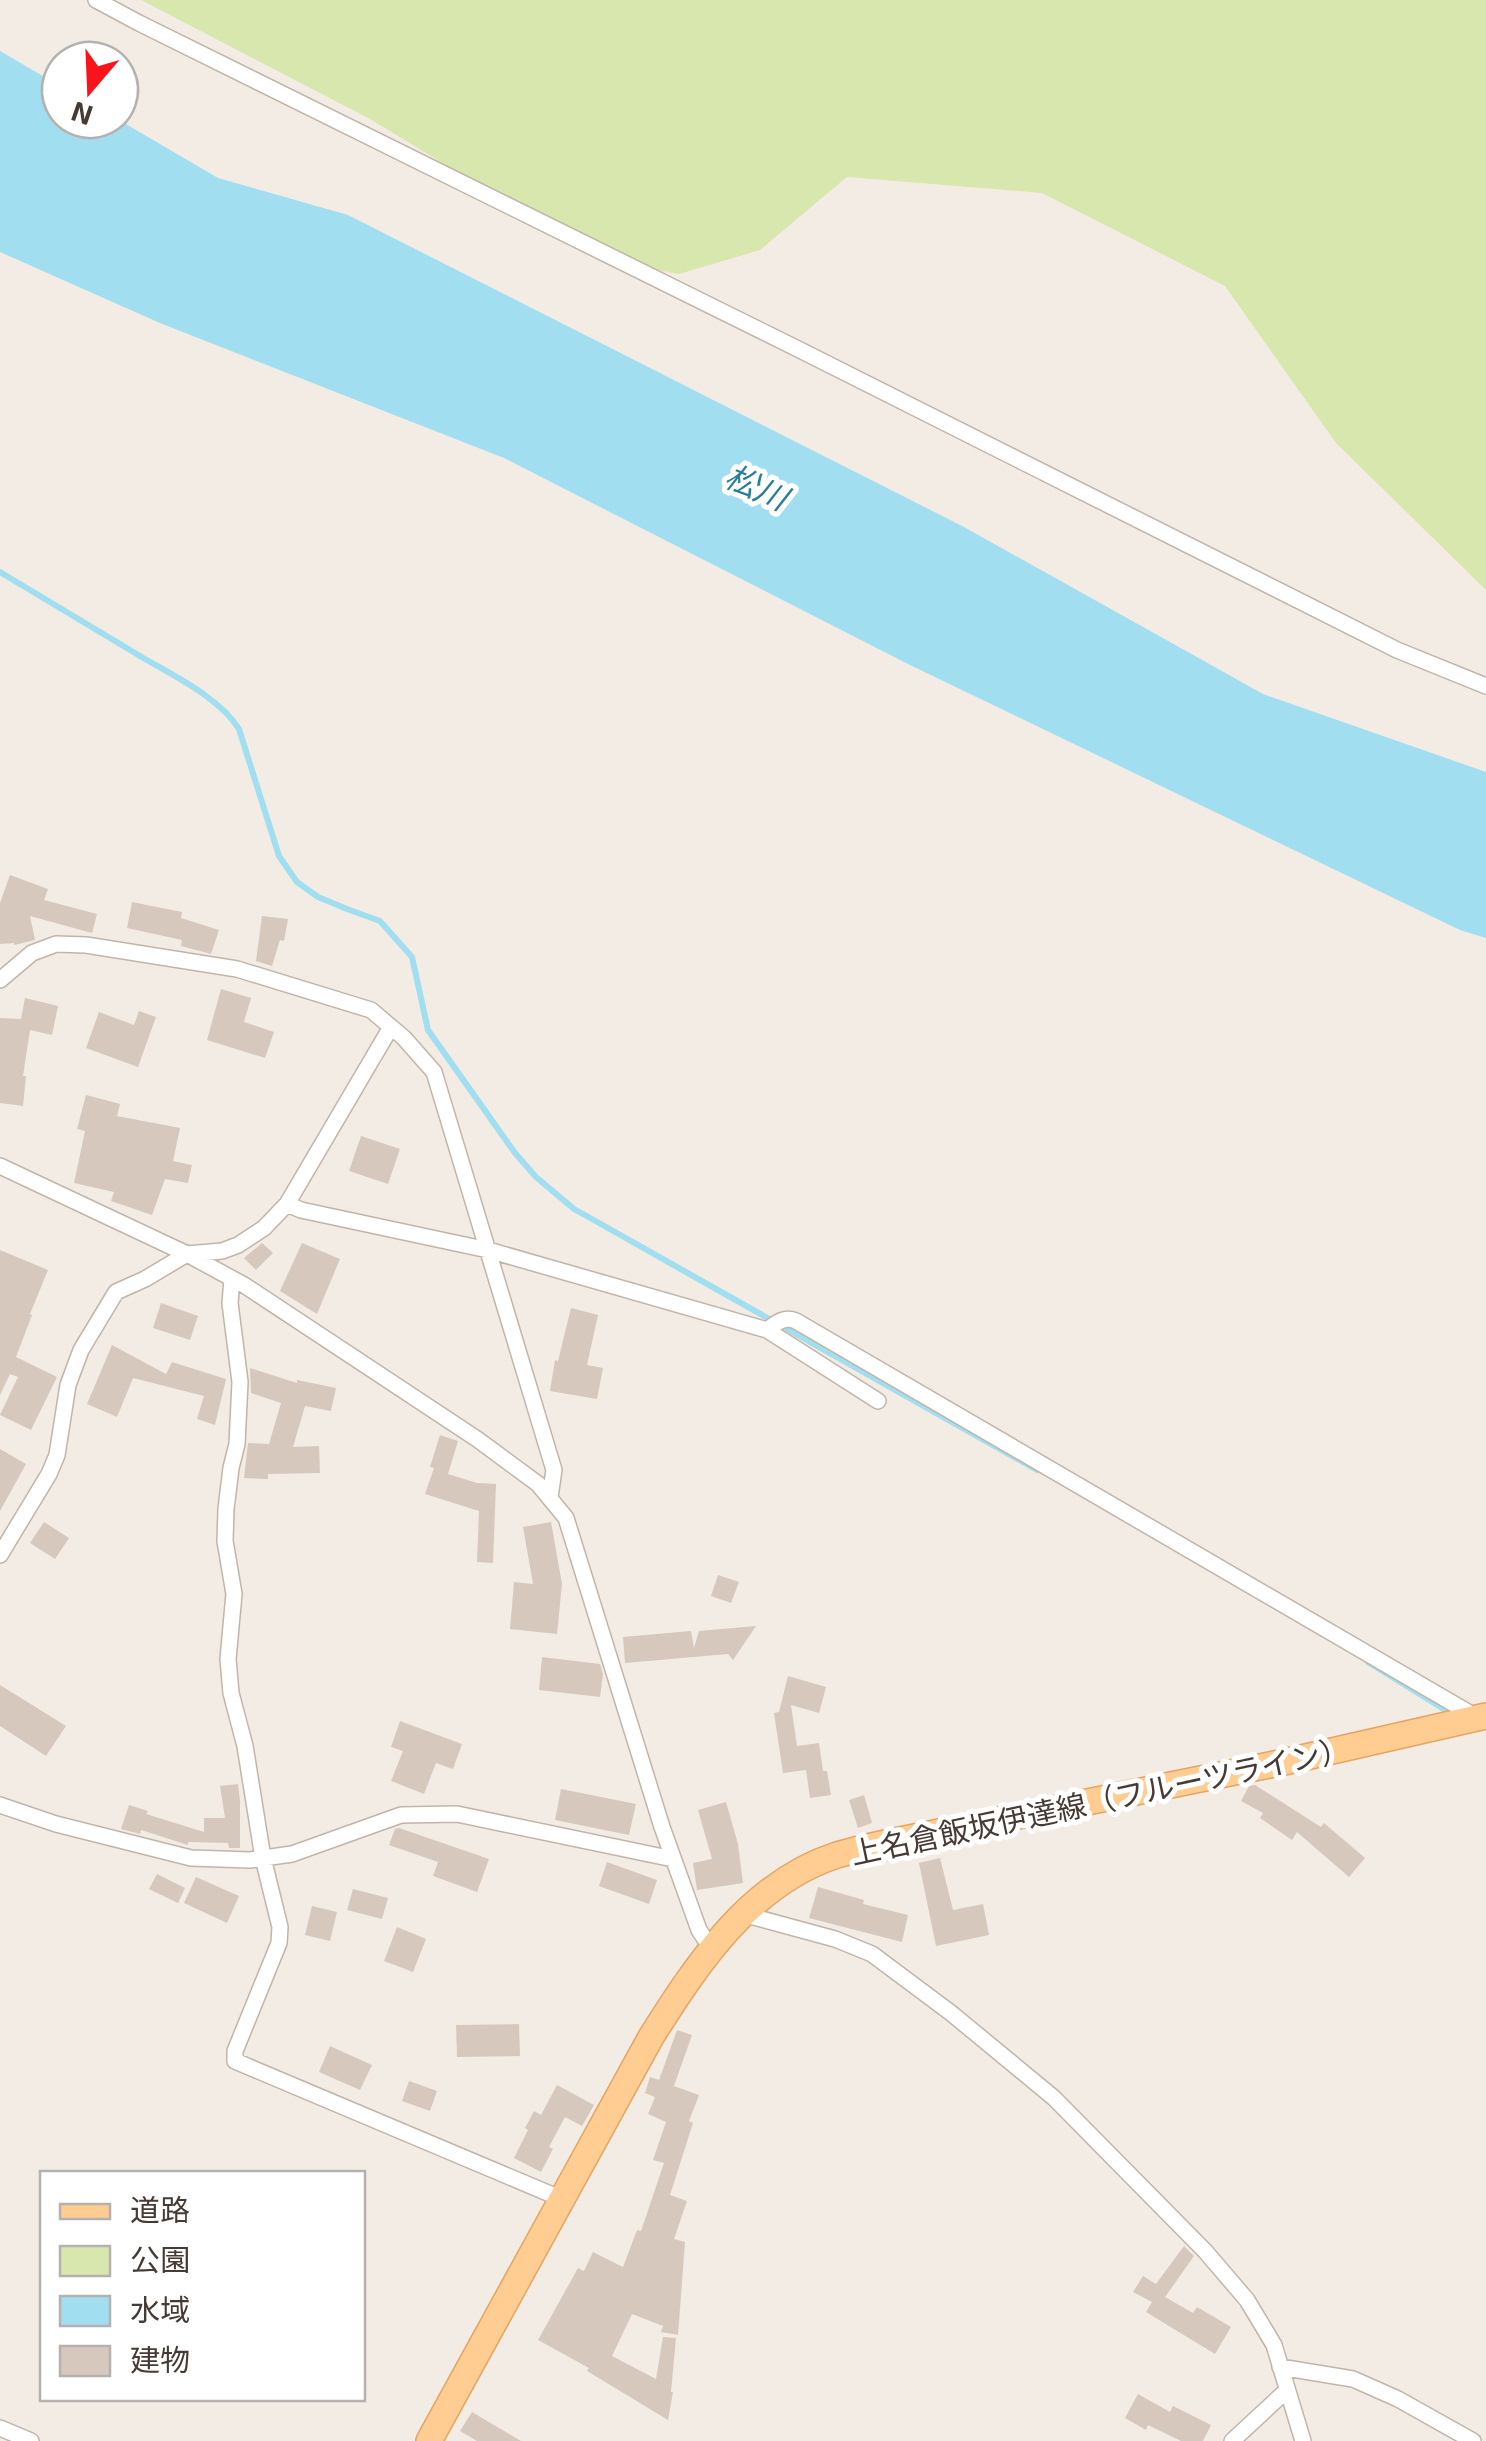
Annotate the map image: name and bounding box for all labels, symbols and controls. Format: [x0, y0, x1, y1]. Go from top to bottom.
north arrow [40, 40, 140, 140]
text: N [66, 95, 97, 134]
water label: 松川 [720, 456, 797, 518]
street label: 上名倉飯坂伊達線（フルーツライン） [847, 1729, 1353, 1871]
legend [40, 2171, 365, 2401]
text: 道路 [130, 2191, 190, 2227]
text: 公園 [130, 2241, 190, 2277]
text: 水域 [130, 2291, 190, 2327]
text: 建物 [130, 2341, 190, 2377]

